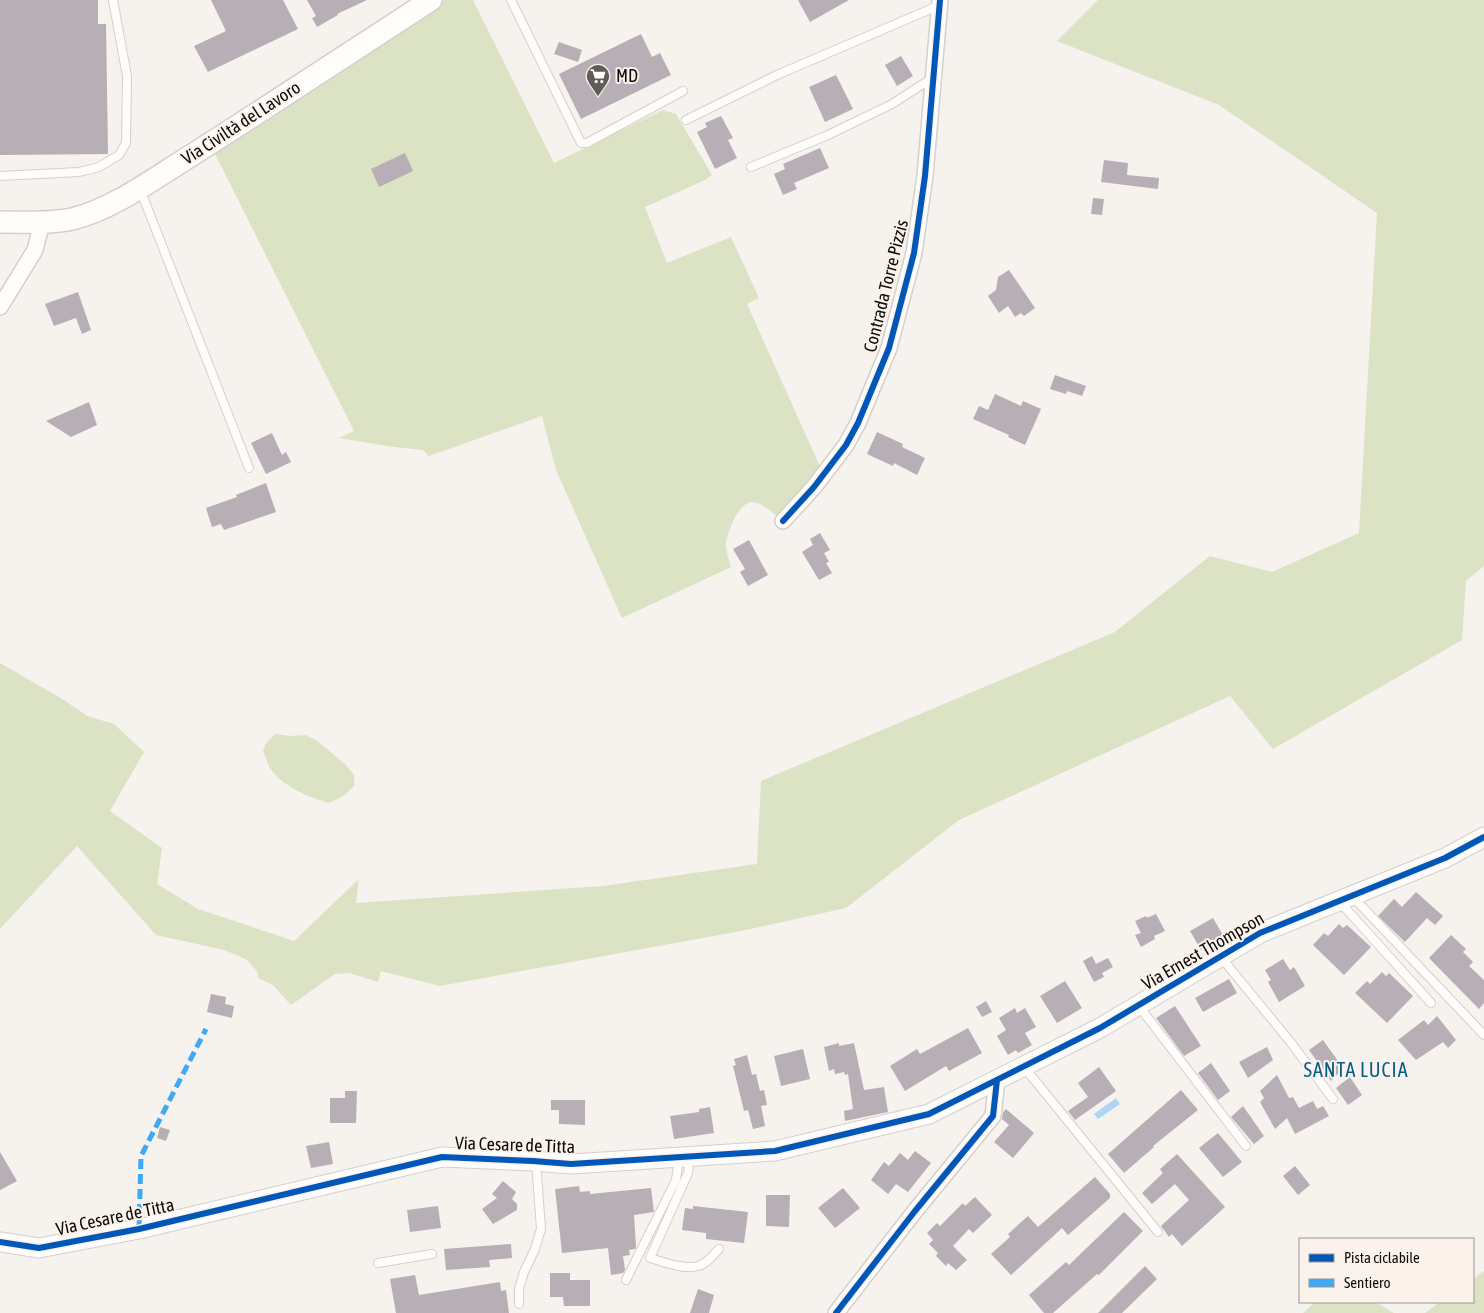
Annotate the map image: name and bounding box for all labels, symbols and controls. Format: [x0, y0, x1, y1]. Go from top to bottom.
supermarket icon: MD [585, 63, 611, 97]
place label: MD [616, 65, 638, 86]
street label: Via Civiltà del Lavoro [178, 76, 304, 169]
street label: Contrada Torre Pizzis [859, 217, 912, 354]
street label: Via Ernest Thompson [1138, 907, 1268, 994]
district label: SANTA LUCIA [1304, 1058, 1408, 1081]
street label: Via Cesare de Titta [455, 1132, 576, 1157]
street label: Via Cesare de Titta [54, 1194, 176, 1239]
legend [1299, 1238, 1474, 1303]
text: Pista ciclabile [1344, 1249, 1420, 1266]
text: Sentiero [1344, 1274, 1390, 1291]

